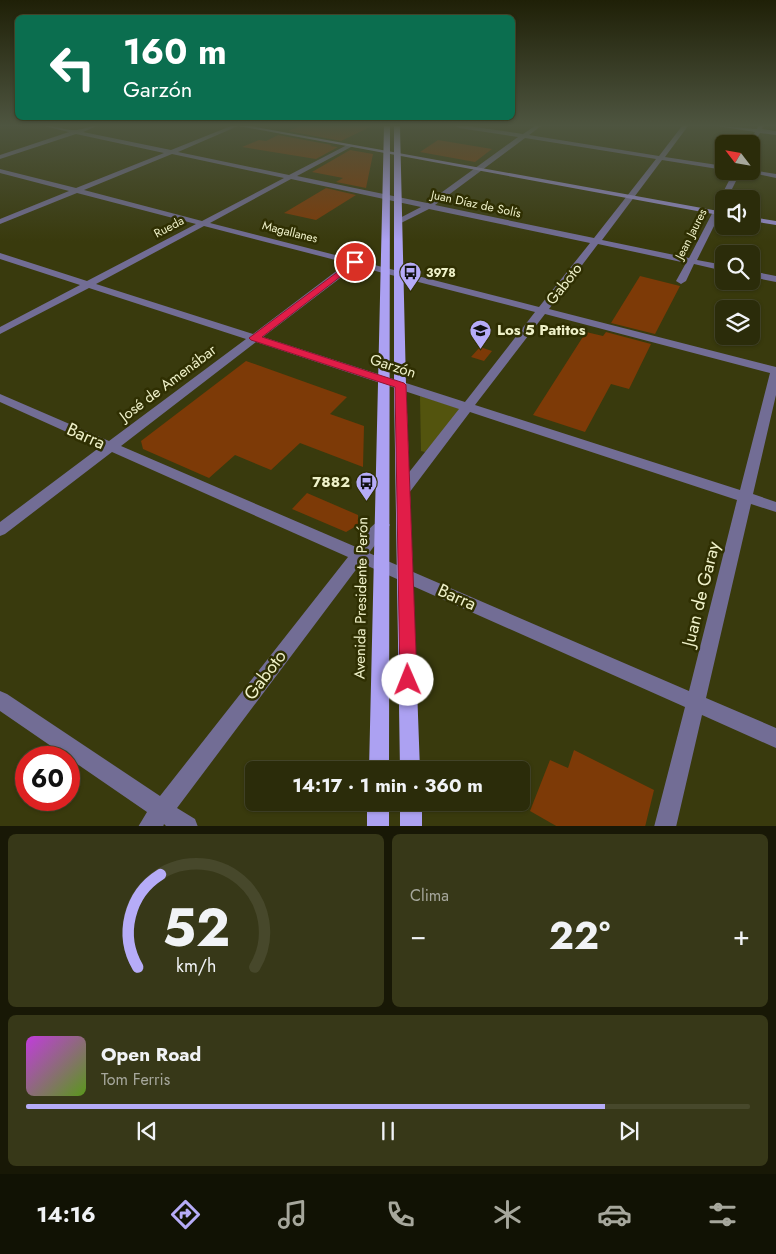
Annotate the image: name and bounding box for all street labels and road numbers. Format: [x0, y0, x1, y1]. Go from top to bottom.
street label: Juan Díaz de Solís [427, 185, 523, 222]
street label: Jean Jaures [670, 205, 711, 264]
street label: Rueda [151, 211, 187, 242]
street label: Magallanes [260, 216, 320, 248]
street label: Gaboto [541, 259, 587, 309]
street label: José de Amenábar [113, 339, 222, 428]
street label: Garzón [367, 348, 419, 384]
street label: Barra [63, 416, 109, 456]
street label: Avenida Presidente Perón [349, 517, 373, 679]
street label: Juan de Garay [675, 539, 727, 651]
street label: Barra [434, 577, 480, 617]
street label: Gaboto [238, 644, 293, 706]

